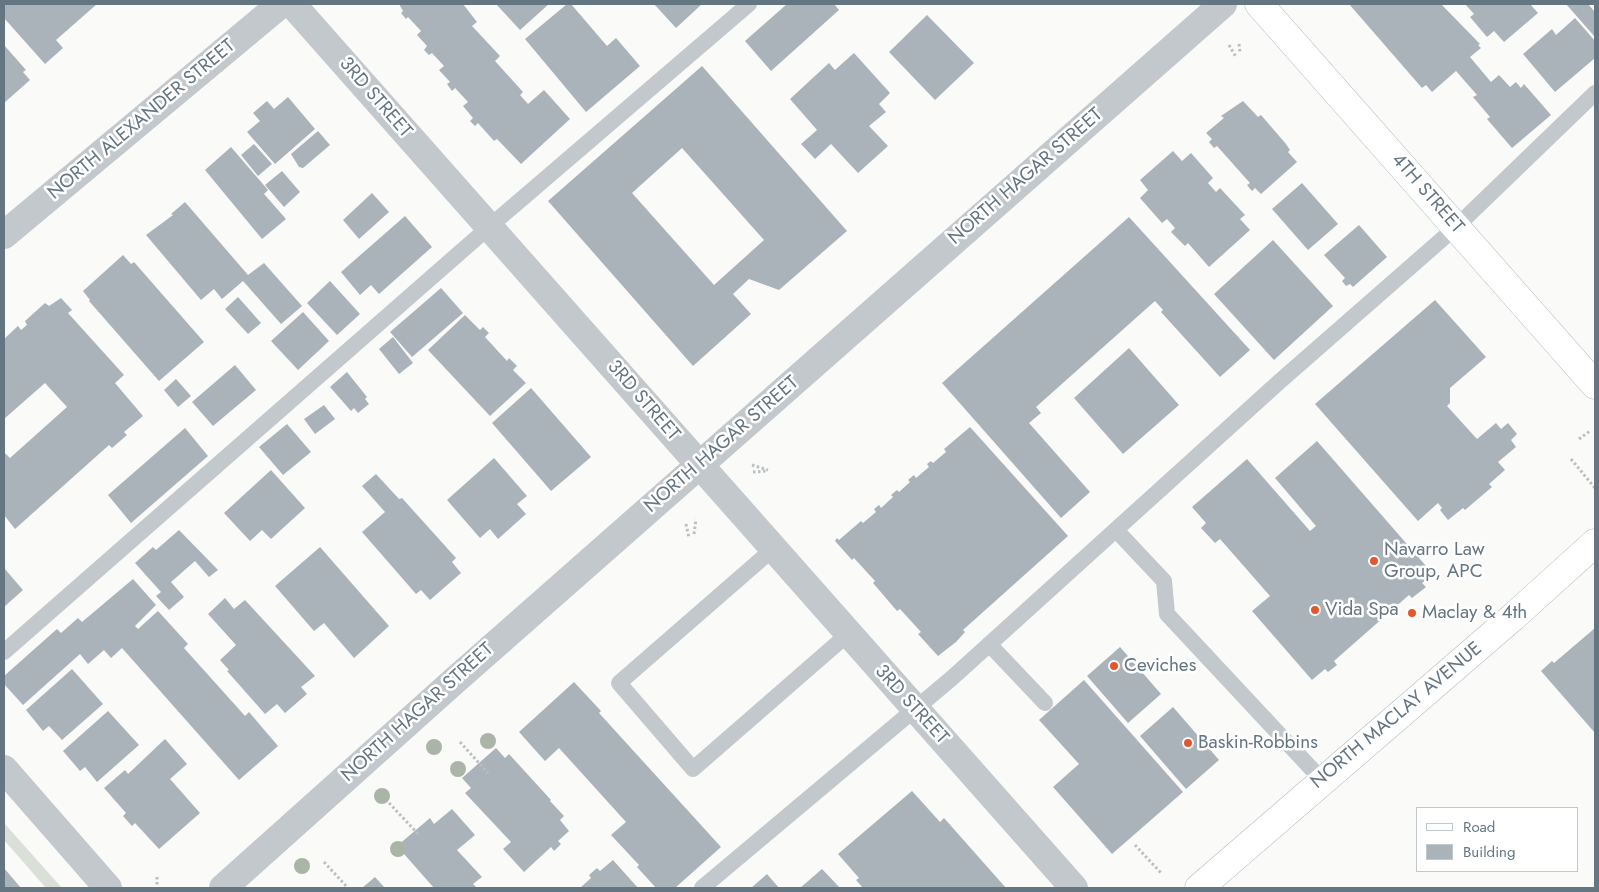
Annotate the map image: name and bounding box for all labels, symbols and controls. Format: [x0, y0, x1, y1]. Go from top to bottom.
street label: NORTH ALEXANDER STREET [44, 35, 240, 205]
street label: 3RD STREET [334, 53, 416, 143]
street label: NORTH HAGAR STREET [944, 104, 1108, 250]
street label: 4TH STREET [1386, 149, 1468, 239]
street label: 3RD STREET [602, 356, 684, 446]
street label: NORTH HAGAR STREET [640, 372, 804, 518]
place label: Navarro Law Group, APC [1384, 539, 1485, 583]
marker: Navarro Law Group, APC [1368, 555, 1380, 567]
place label: Vida Spa [1325, 599, 1399, 621]
place label: Maclay & 4th [1422, 602, 1527, 624]
marker: Vida Spa [1309, 604, 1321, 616]
marker: Maclay & 4th [1406, 607, 1418, 619]
street label: NORTH MACLAY AVENUE [1307, 638, 1487, 794]
street label: NORTH HAGAR STREET [337, 639, 499, 787]
place label: Ceviches [1124, 655, 1196, 677]
street label: 3RD STREET [869, 660, 953, 750]
marker: Ceviches [1108, 660, 1120, 672]
place label: Baskin-Robbins [1198, 732, 1318, 754]
marker: Baskin-Robbins [1182, 737, 1194, 749]
legend [1416, 807, 1579, 872]
text: Road [1463, 816, 1495, 838]
text: Building [1463, 841, 1515, 863]

